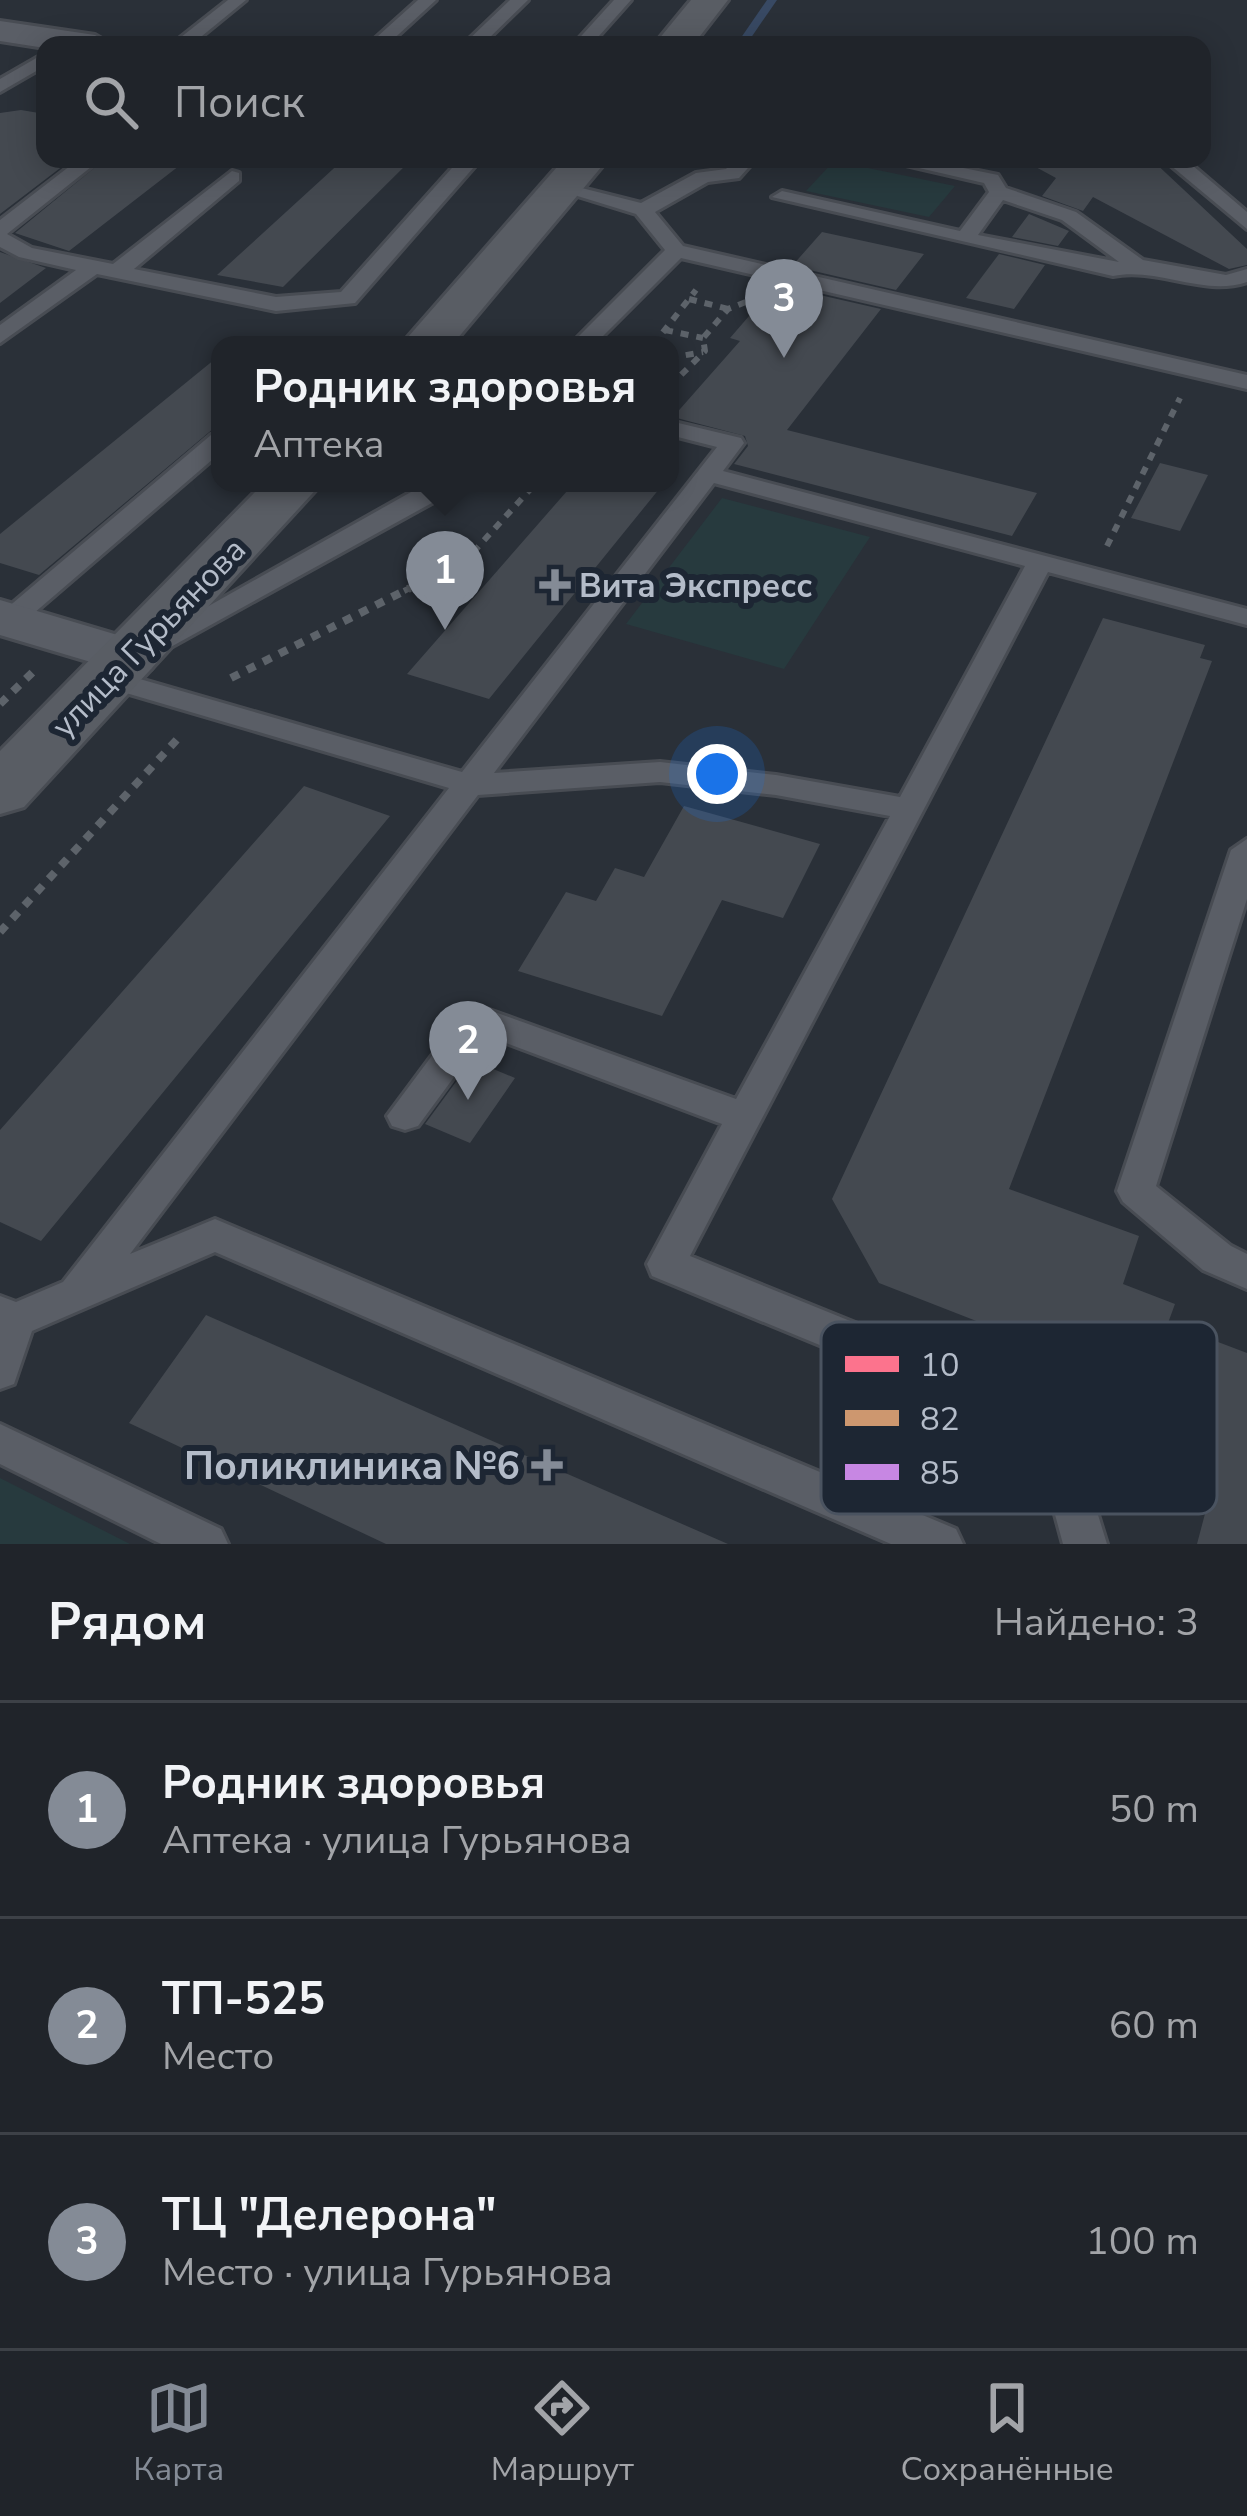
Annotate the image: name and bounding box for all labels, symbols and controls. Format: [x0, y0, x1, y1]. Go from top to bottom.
search box [36, 36, 1211, 168]
icon: search [78, 69, 144, 135]
text: Поиск [174, 72, 305, 133]
pin: 3 [745, 259, 823, 358]
popup [211, 336, 679, 492]
text: Родник здоровья [253, 357, 637, 418]
text: Аптека [253, 418, 385, 471]
street label: улица Гурьянова [42, 528, 256, 748]
pin: 1 [406, 531, 484, 630]
place label: Вита Экспресс [579, 564, 812, 609]
marker: Вита Экспресс [542, 572, 568, 598]
your location [687, 744, 747, 804]
pin: 2 [429, 1001, 507, 1100]
legend [821, 1322, 1217, 1514]
text: 10 [920, 1343, 960, 1388]
text: 82 [920, 1397, 960, 1442]
place label: Поликлиника №6 [184, 1440, 520, 1493]
marker: Поликлиника №6 [531, 1449, 563, 1481]
text: 85 [920, 1451, 960, 1496]
text: Рядом [48, 1587, 206, 1657]
text: Найдено: 3 [994, 1596, 1199, 1649]
text: Родник здоровья [162, 1753, 545, 1814]
text: 1 [75, 1783, 99, 1836]
text: 50 m [1109, 1783, 1199, 1836]
text: Аптека · улица Гурьянова [162, 1814, 632, 1867]
text: ТП-525 [162, 1969, 325, 2030]
text: 2 [75, 1999, 99, 2052]
text: 60 m [1109, 1999, 1199, 2052]
text: Место [162, 2030, 274, 2083]
text: ТЦ "Делерона" [162, 2185, 496, 2246]
text: 3 [75, 2215, 99, 2268]
text: 100 m [1085, 2215, 1199, 2268]
text: Место · улица Гурьянова [162, 2246, 613, 2299]
tab: Карта [133, 2375, 224, 2492]
tab: Маршрут [491, 2375, 634, 2492]
tab: Сохранённые [901, 2375, 1114, 2492]

